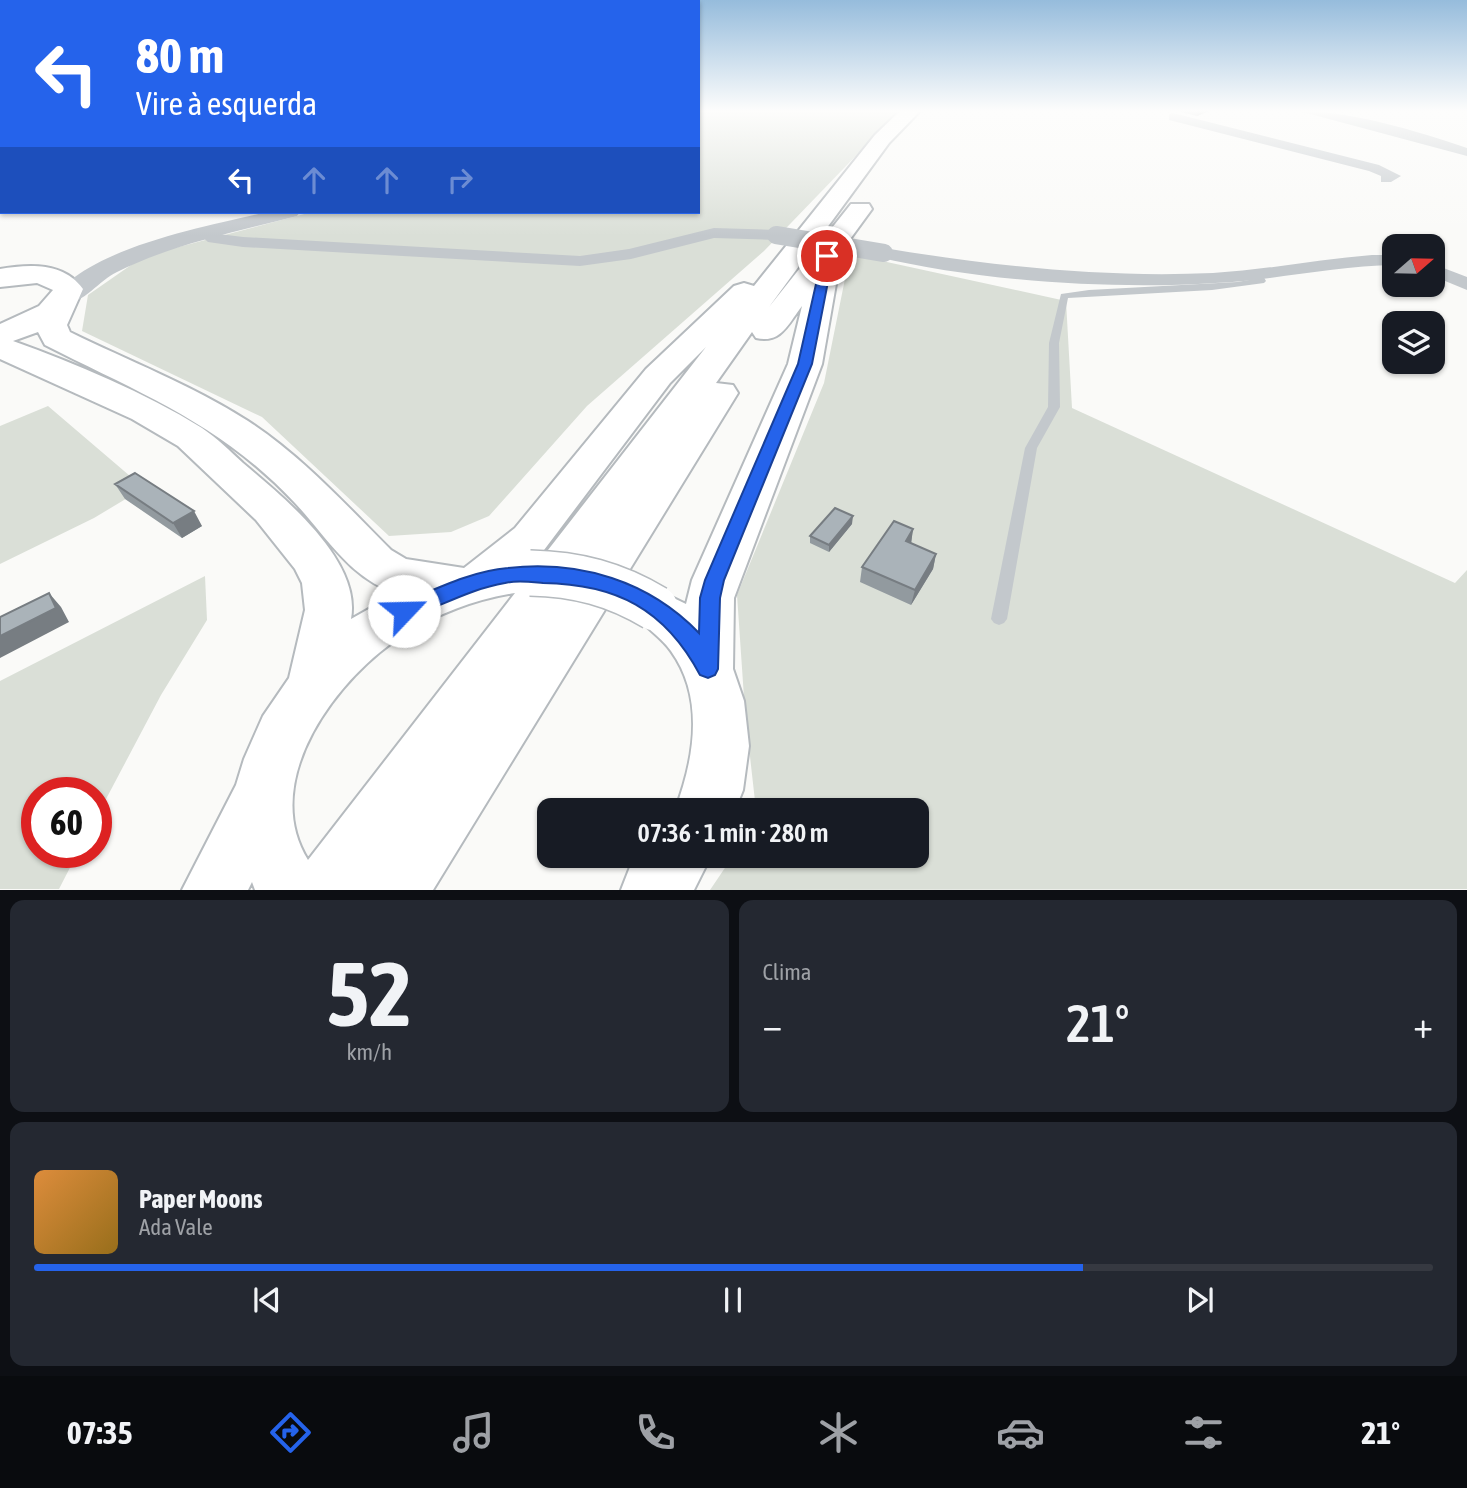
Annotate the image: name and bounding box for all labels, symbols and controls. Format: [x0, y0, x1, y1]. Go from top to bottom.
text: 80 m [136, 27, 224, 83]
icon: left [21, 28, 112, 119]
text: Vire à esquerda [136, 85, 317, 122]
icon: left [222, 161, 260, 199]
icon: ahead [295, 161, 333, 199]
icon: ahead [368, 161, 406, 199]
icon: right [441, 161, 479, 199]
pin [797, 226, 857, 286]
north arrow [1382, 234, 1446, 298]
map controls [1382, 234, 1445, 374]
icon: arrive [808, 237, 846, 275]
button: layers [1382, 311, 1445, 374]
position arrow [367, 574, 441, 648]
speed limit sign: 60 [21, 777, 112, 868]
text: 07:36 · 1 min · 280 m [638, 818, 828, 848]
text: 52 [326, 941, 412, 1045]
text: Clima [763, 959, 812, 985]
text: 21° [1066, 993, 1129, 1053]
text: − [763, 1003, 782, 1046]
text: + [1413, 1003, 1433, 1046]
text: km/h [346, 1039, 392, 1065]
text: Paper Moons [139, 1184, 262, 1214]
text: Ada Vale [139, 1214, 213, 1240]
icon: previous [248, 1281, 286, 1319]
icon: pause [714, 1281, 752, 1319]
icon: next [1181, 1281, 1219, 1319]
icon: directions [266, 1408, 315, 1457]
icon: music [449, 1408, 498, 1457]
icon: phone [631, 1408, 680, 1457]
icon: climate [814, 1408, 863, 1457]
icon: car [996, 1408, 1045, 1457]
icon: filters [1179, 1408, 1228, 1457]
text: 07:35 [67, 1414, 133, 1451]
text: 21° [1361, 1414, 1400, 1451]

